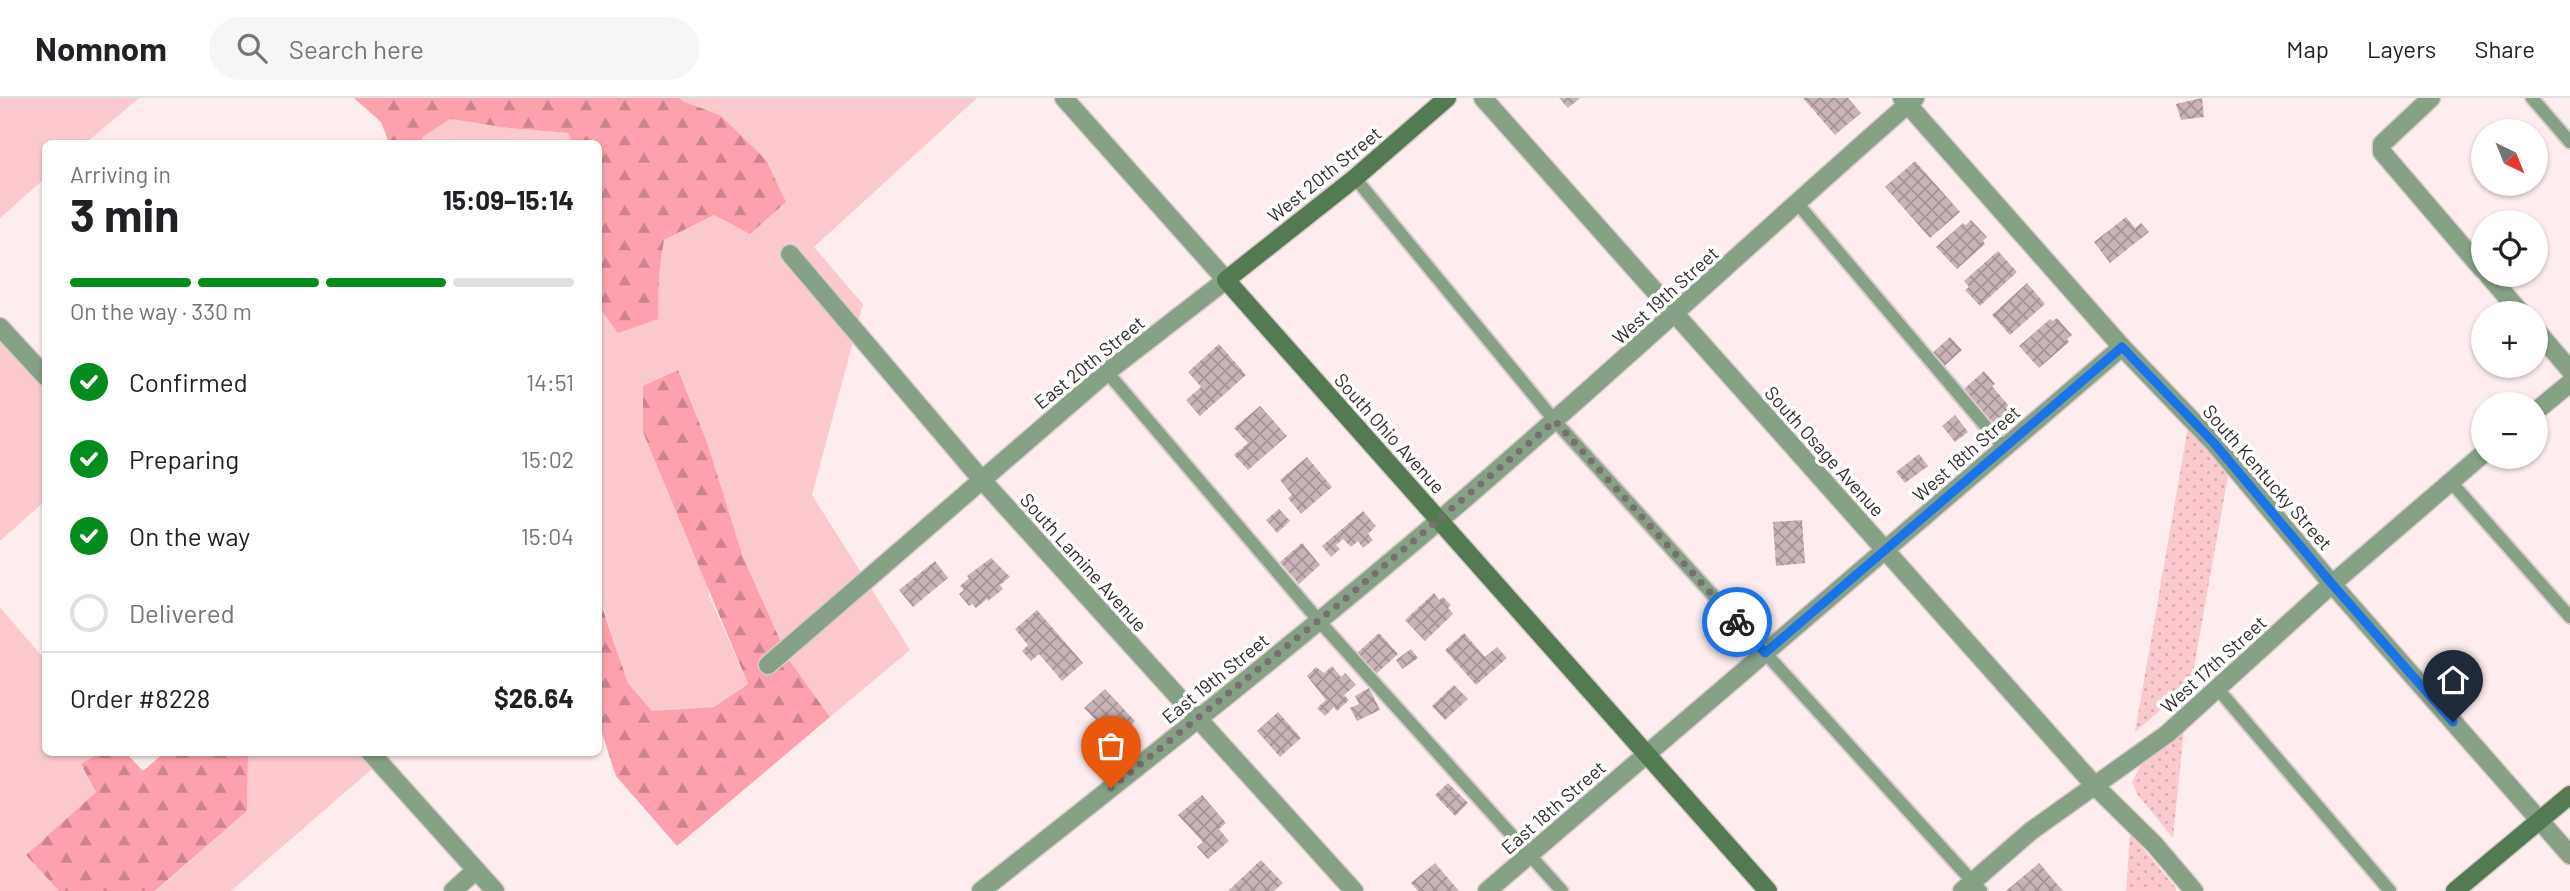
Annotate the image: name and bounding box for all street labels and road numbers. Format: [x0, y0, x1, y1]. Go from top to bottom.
street label: West 20th Street [1263, 121, 1385, 227]
street label: West 19th Street [1607, 241, 1723, 349]
street label: East 20th Street [1029, 311, 1149, 413]
street label: South Ohio Avenue [1330, 368, 1450, 498]
street label: South Osage Avenue [1760, 381, 1890, 521]
street label: West 18th Street [1908, 400, 2024, 506]
street label: South Kentucky Street [2199, 400, 2337, 554]
street label: South Lamine Avenue [1016, 488, 1152, 636]
street label: West 17th Street [2156, 611, 2270, 717]
street label: East 19th Street [1157, 628, 1273, 728]
street label: East 18th Street [1496, 756, 1610, 858]

